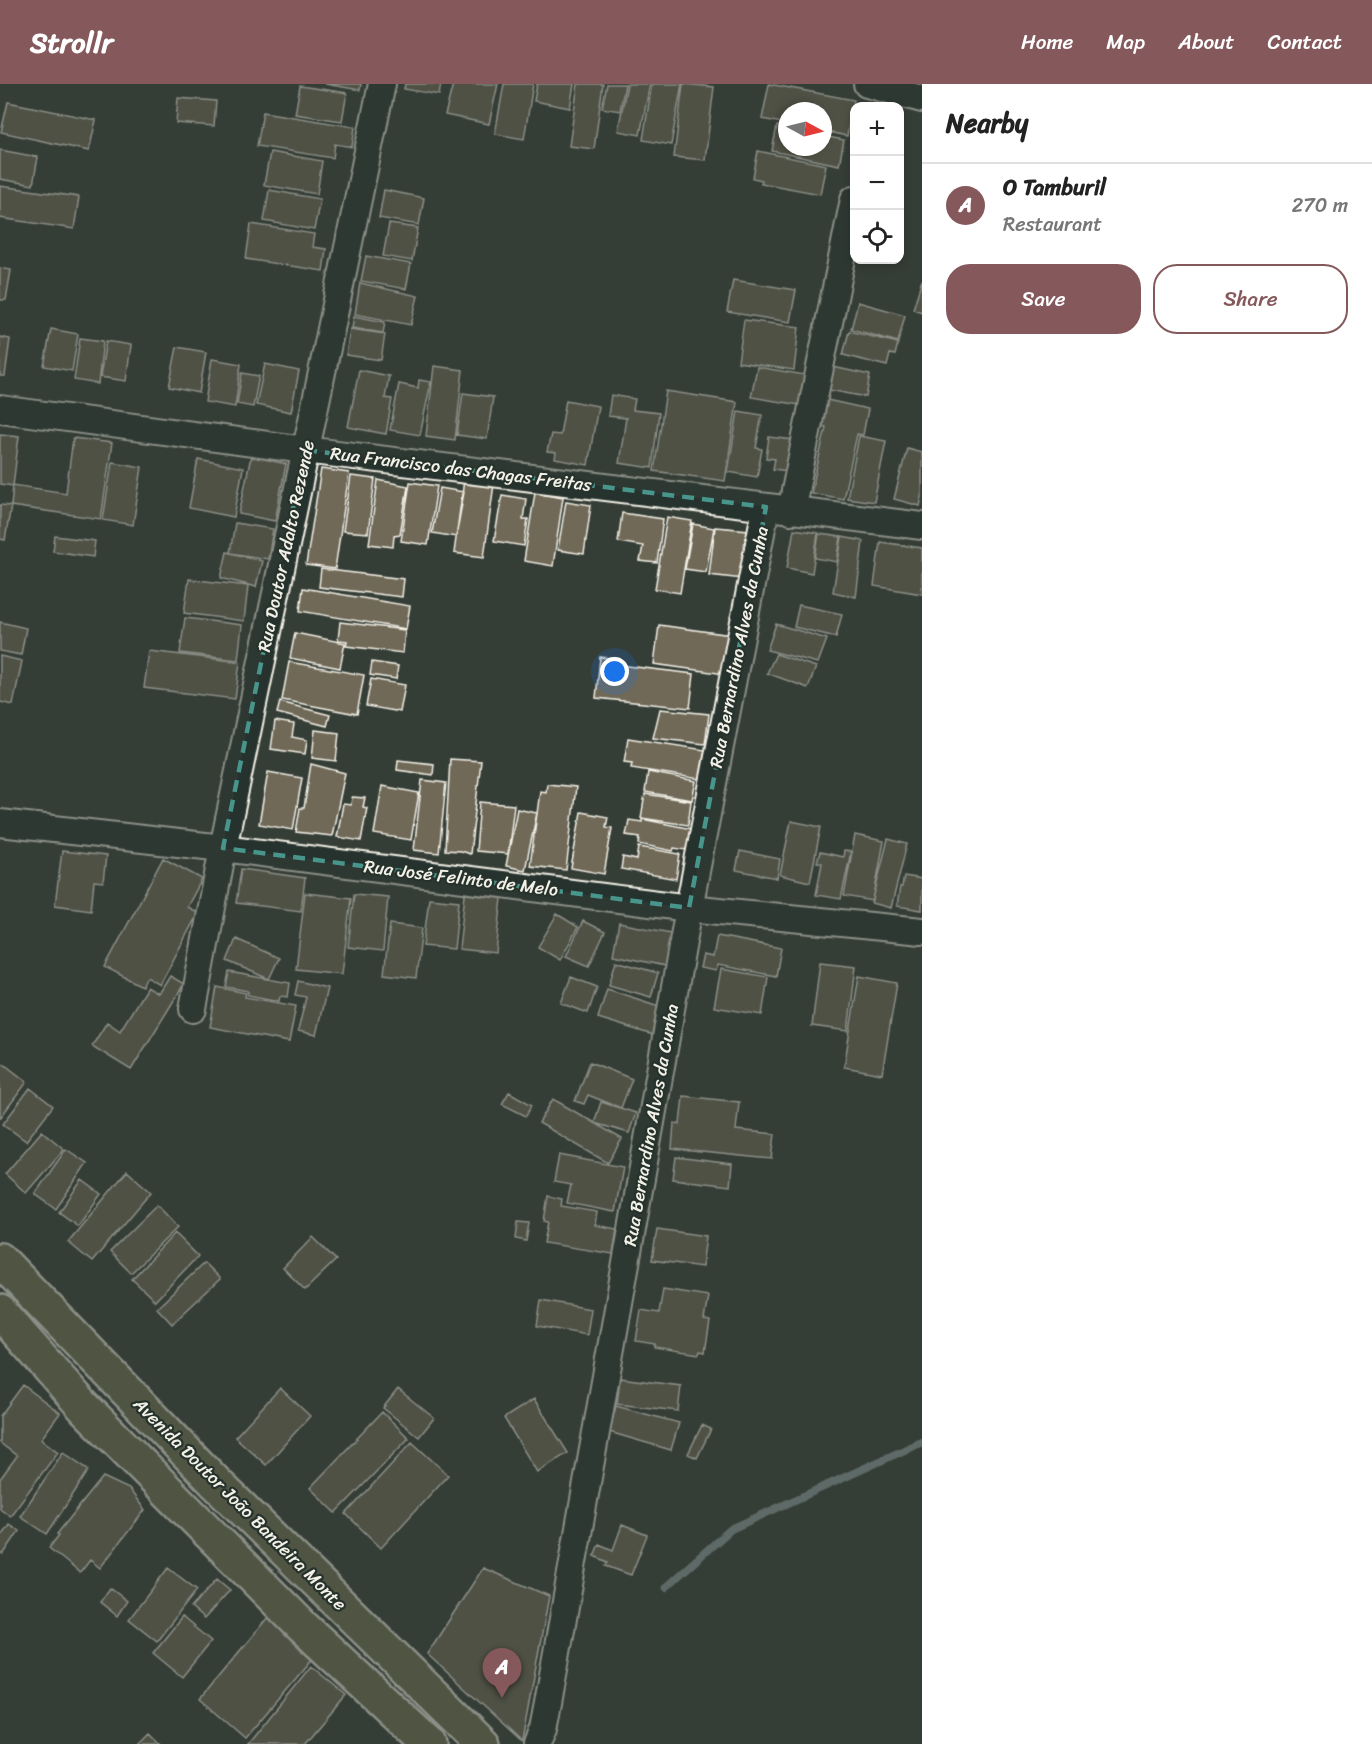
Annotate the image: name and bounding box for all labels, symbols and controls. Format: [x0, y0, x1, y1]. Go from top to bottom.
text: Strollr [30, 18, 113, 67]
text: Home [1021, 23, 1073, 61]
text: Map [1106, 23, 1145, 61]
text: About [1178, 23, 1235, 61]
text: Contact [1268, 23, 1342, 61]
text: Nearby [946, 100, 1028, 146]
north arrow [778, 102, 832, 156]
map controls [850, 102, 904, 264]
button: + [850, 102, 904, 156]
button: − [850, 156, 904, 210]
text: O Tamburil [1003, 168, 1106, 207]
text: A [959, 188, 972, 223]
text: 270 m [1292, 188, 1348, 223]
text: Restaurant [1003, 207, 1102, 242]
button: locate [850, 210, 904, 264]
button: Save [946, 264, 1141, 334]
button: Share [1153, 264, 1348, 334]
street label: Rua Doutor Adalto Rezende [248, 437, 324, 655]
street label: Rua Francisco das Chagas Freitas [329, 437, 594, 501]
street label: Rua Bernardino Alves da Cunha [700, 523, 778, 771]
your location [600, 657, 629, 686]
street label: Rua José Felinto de Melo [362, 850, 560, 906]
street label: Rua Bernardino Alves da Cunha [614, 1001, 688, 1249]
street label: Avenida Doutor João Bandeira Monte [125, 1389, 355, 1619]
pin: A [482, 1648, 522, 1698]

